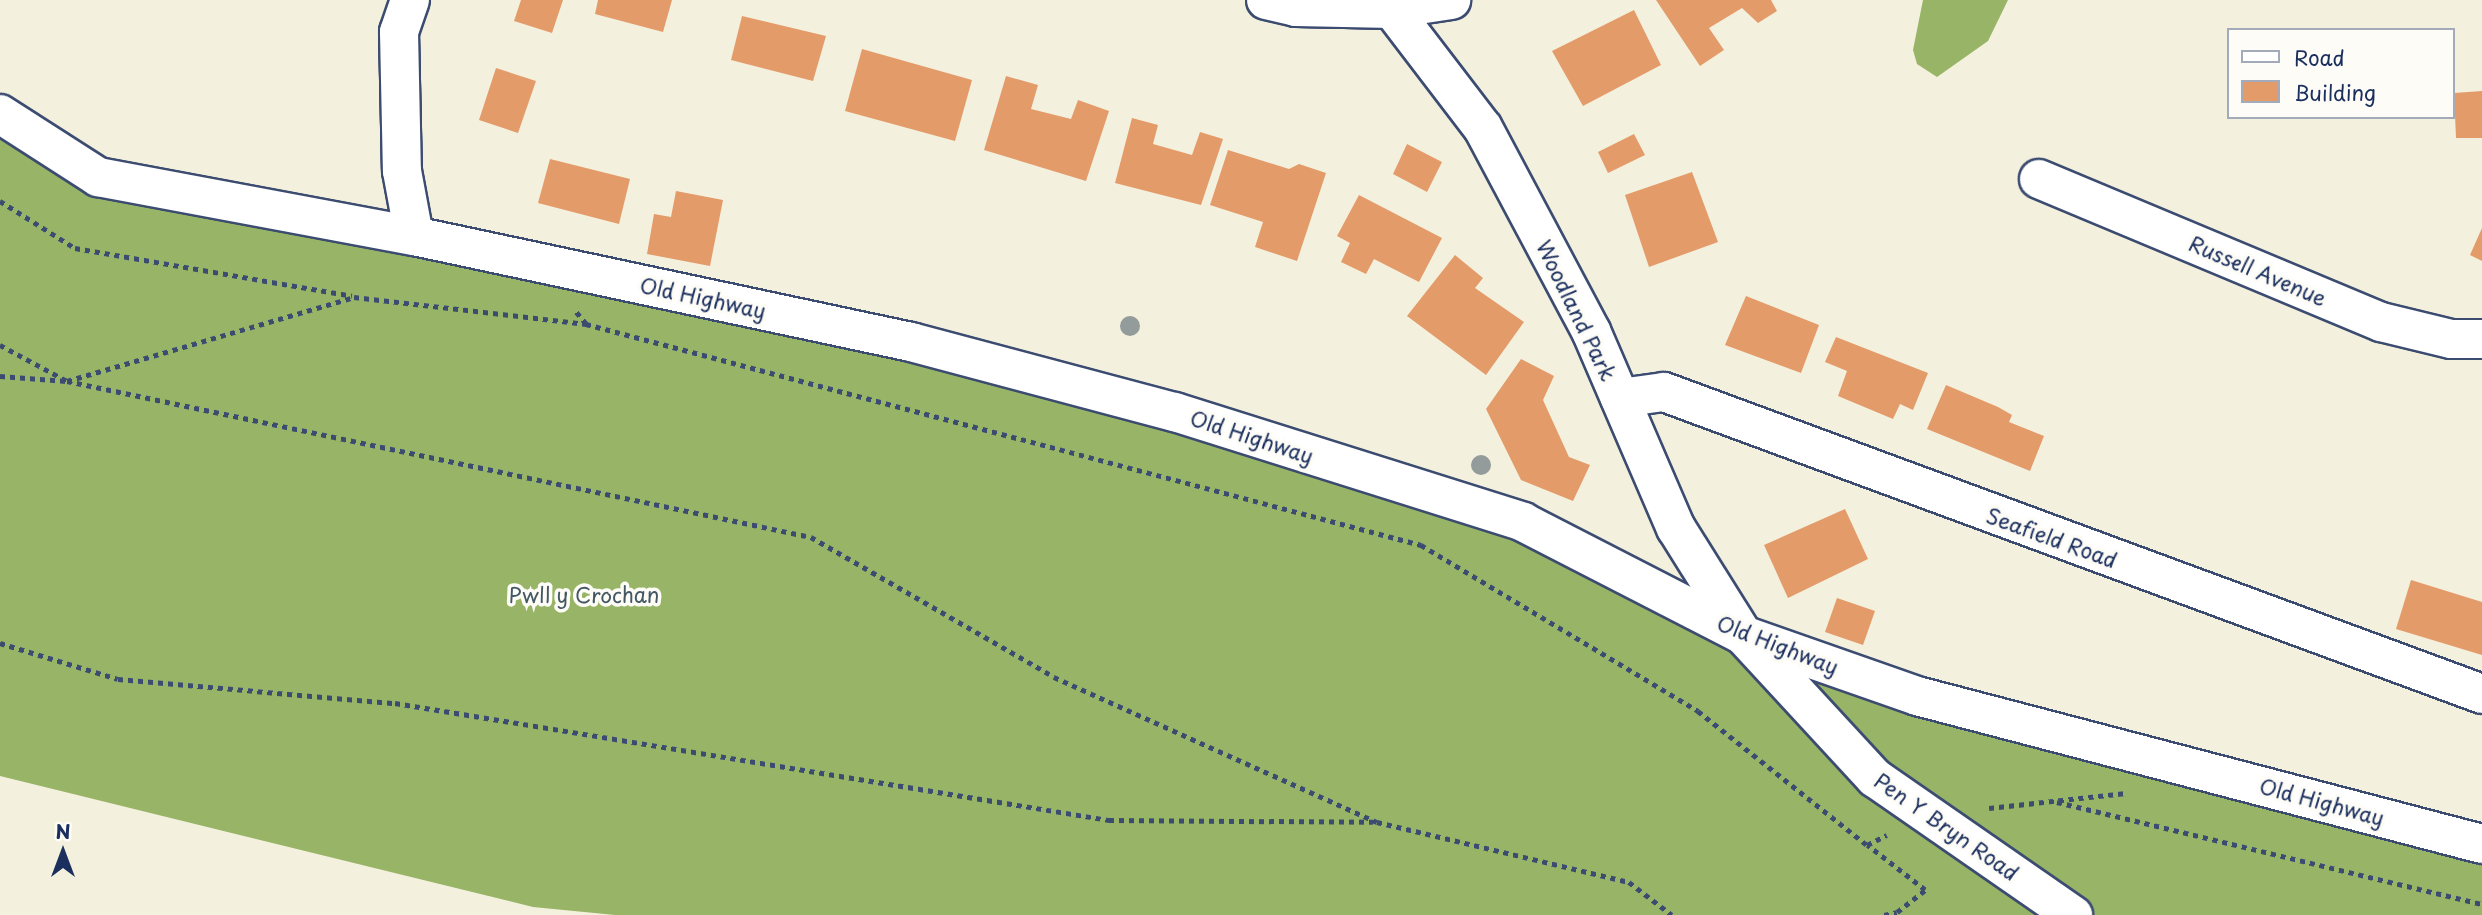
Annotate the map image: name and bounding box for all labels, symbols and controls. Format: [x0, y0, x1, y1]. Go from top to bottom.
legend [2226, 28, 2454, 119]
text: Road [2294, 41, 2345, 73]
text: Building [2294, 76, 2376, 108]
street label: Russell Avenue [2185, 230, 2331, 310]
street label: Woodland Park [1532, 235, 1622, 385]
street label: Old Highway [637, 271, 769, 323]
street label: Old Highway [1186, 404, 1318, 468]
street label: Seafield Road [1983, 502, 2121, 572]
park label: Pwll y Crochan [509, 581, 659, 607]
street label: Old Highway [1713, 609, 1843, 679]
street label: Pen Y Bryn Road [1870, 767, 2024, 885]
street label: Old Highway [2256, 772, 2388, 830]
north arrow [28, 817, 98, 887]
text: N [55, 817, 71, 845]

